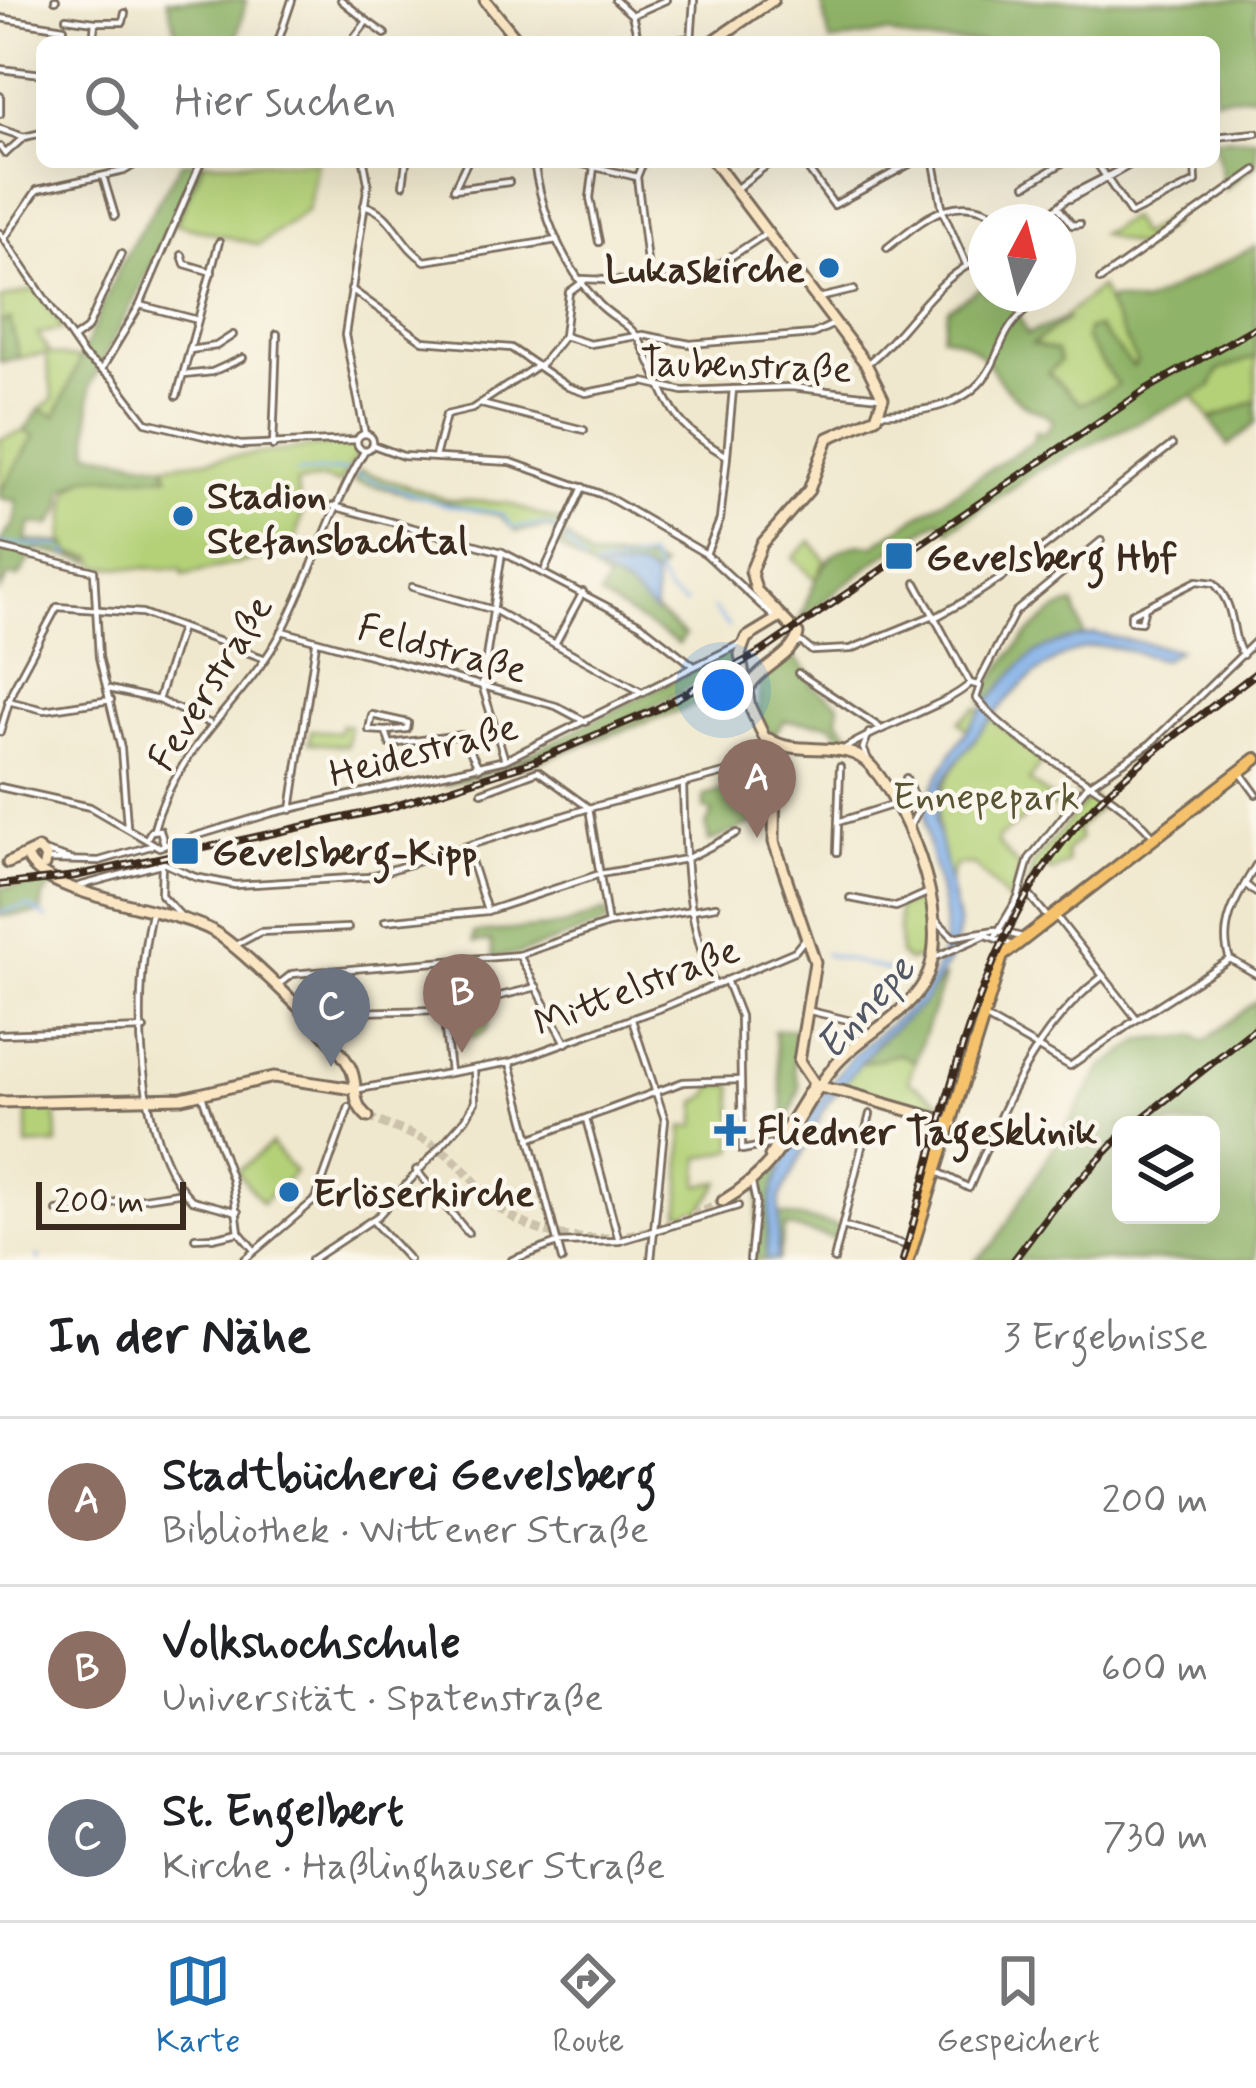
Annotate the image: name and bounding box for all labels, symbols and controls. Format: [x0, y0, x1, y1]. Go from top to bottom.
search box [36, 36, 1220, 168]
icon: search [78, 69, 144, 135]
text: Hier suchen [174, 73, 396, 132]
north arrow [968, 204, 1076, 312]
place label: Lukaskirche [605, 246, 805, 297]
marker: Lukaskirche [816, 255, 842, 281]
street label: Taubenstraße [639, 338, 853, 397]
place label: Stadion Stefansbachtal [207, 472, 468, 568]
marker: Stadion Stefansbachtal [170, 503, 196, 529]
place label: Gevelsberg Hbf [926, 534, 1177, 589]
marker: Gevelsberg Hbf [883, 540, 915, 572]
street label: Feverstraße [138, 586, 286, 781]
street label: Feldstraße [352, 603, 532, 697]
your location [693, 660, 753, 720]
street label: Heidestraße [324, 703, 524, 802]
pin: A [718, 739, 796, 838]
park label: Ennepepark [892, 773, 1080, 824]
place label: Gevelsberg-Kipp [212, 829, 477, 884]
marker: Gevelsberg-Kipp [169, 835, 201, 867]
street label: Mittelstraße [527, 926, 747, 1051]
water label: Ennepe [804, 943, 930, 1073]
pin: B [423, 954, 501, 1053]
pin: C [292, 968, 370, 1067]
place label: Fliedner Tagesklinik [757, 1108, 1098, 1163]
marker: Fliedner Tagesklinik [714, 1114, 746, 1146]
map controls [1112, 1116, 1220, 1224]
button: layers [1112, 1116, 1220, 1224]
place label: Erlöserkirche [313, 1170, 534, 1221]
scale bar [36, 1176, 186, 1229]
marker: Erlöserkirche [276, 1179, 302, 1205]
text: 200 m [54, 1181, 144, 1225]
text: In der Nähe [48, 1305, 311, 1371]
text: 3 Ergebnisse [1003, 1313, 1208, 1364]
text: Stadtbücherei Gevelsberg [162, 1447, 657, 1506]
text: A [74, 1476, 100, 1527]
text: 200 m [1102, 1476, 1208, 1527]
text: Bibliothek · Wittener Straße [162, 1506, 649, 1557]
text: Volkshochschule [162, 1615, 461, 1674]
text: B [75, 1644, 99, 1695]
text: 600 m [1101, 1644, 1208, 1695]
text: Universität · Spatenstraße [162, 1674, 603, 1725]
text: St. Engelbert [162, 1783, 404, 1842]
text: C [73, 1812, 101, 1863]
text: 730 m [1103, 1812, 1208, 1863]
text: Kirche · Haßlinghauser Straße [162, 1842, 665, 1893]
tab: Karte [156, 1948, 240, 2064]
tab: Route [553, 1948, 624, 2064]
tab: Gespeichert [937, 1948, 1100, 2064]

